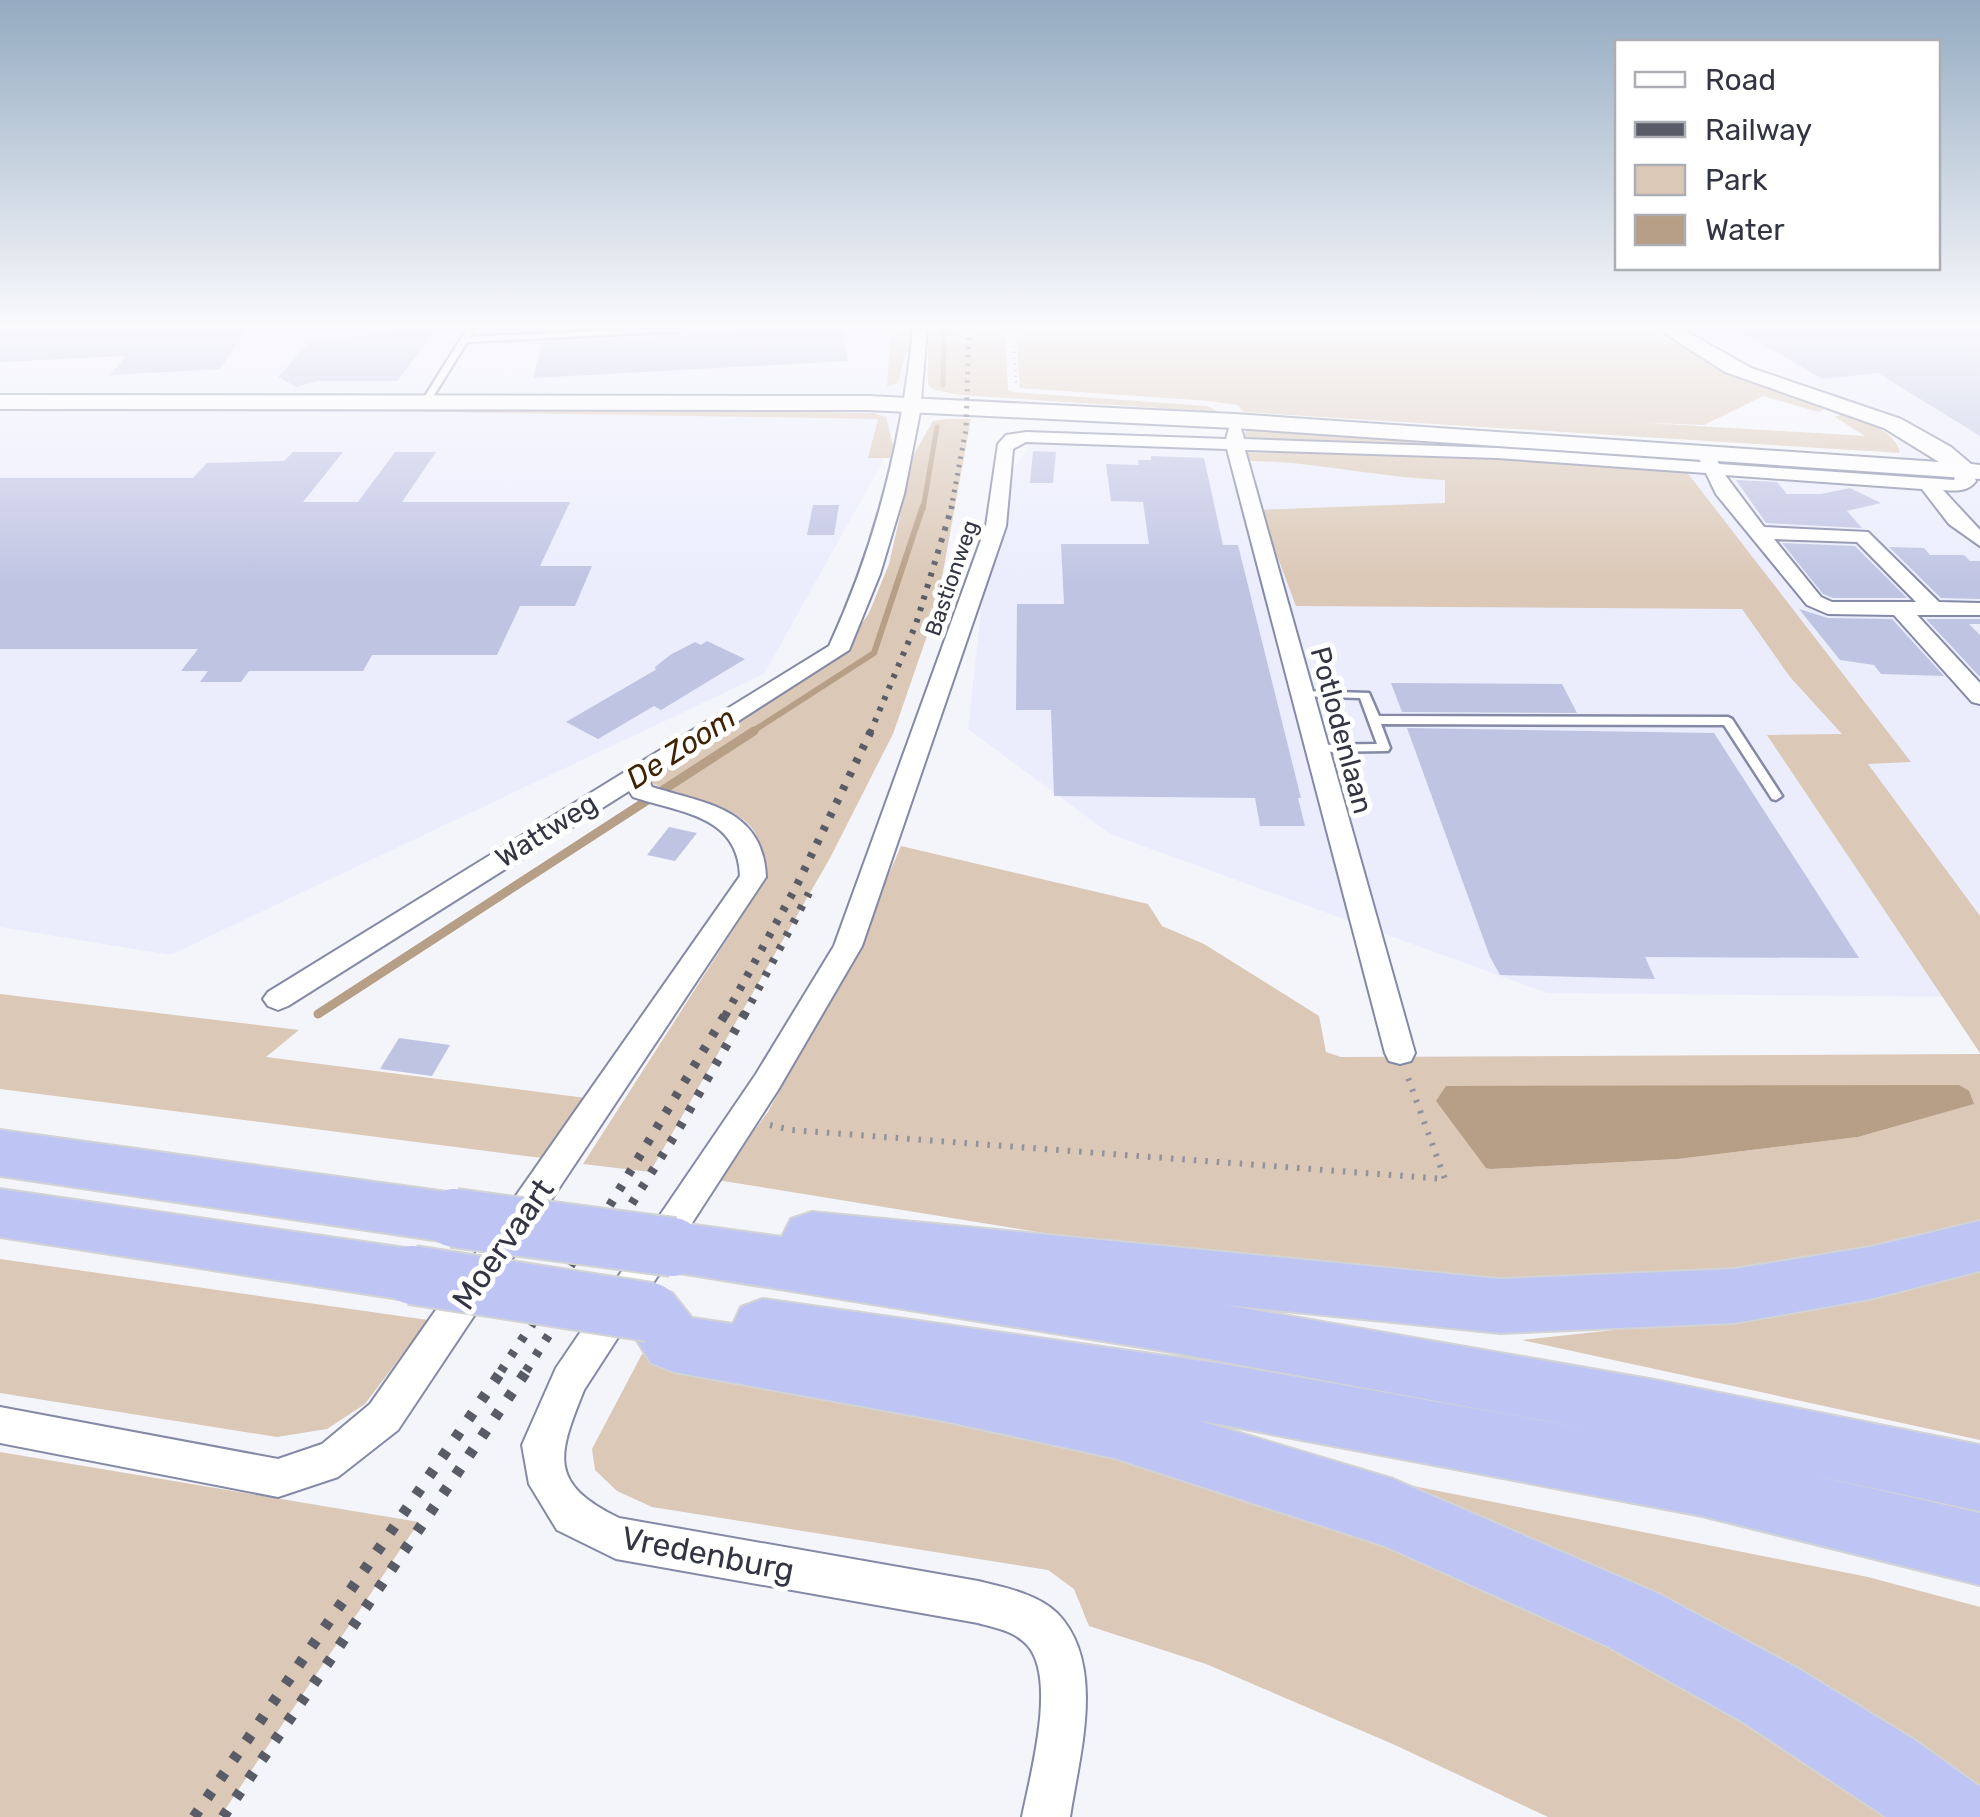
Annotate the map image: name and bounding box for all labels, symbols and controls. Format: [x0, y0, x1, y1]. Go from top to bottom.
legend [1615, 40, 1940, 270]
text: Road [1705, 62, 1776, 98]
text: Railway [1705, 112, 1812, 148]
text: Park [1705, 162, 1768, 198]
text: Water [1705, 212, 1785, 248]
street label: Bastionweg [919, 517, 984, 640]
street label: Potlodenlaan [1303, 643, 1380, 817]
water label: De Zoom [620, 699, 742, 797]
street label: Wattweg [489, 786, 603, 874]
street label: Moervaart [444, 1171, 562, 1317]
street label: Vredenburg [618, 1519, 798, 1589]

